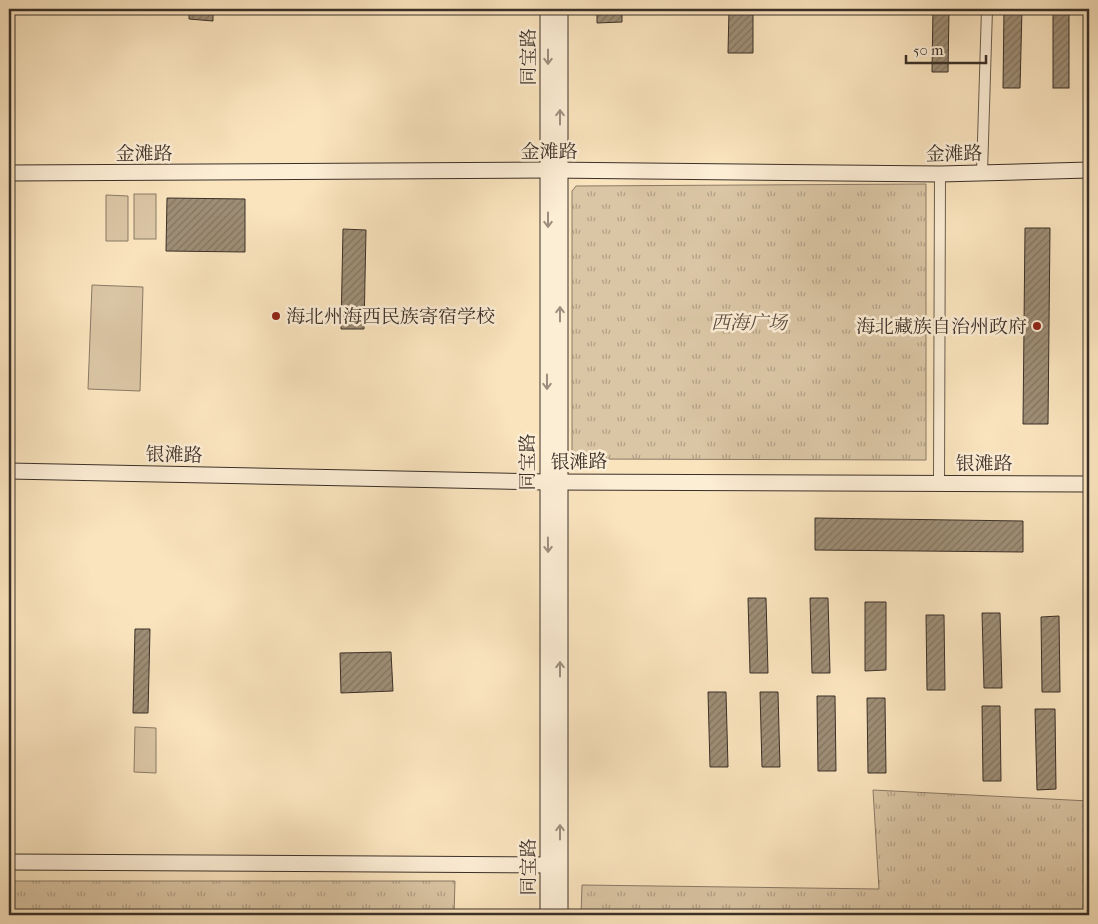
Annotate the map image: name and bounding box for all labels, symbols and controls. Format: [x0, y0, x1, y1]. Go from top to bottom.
street label: 同宝路 [518, 28, 540, 86]
scale bar [906, 32, 986, 64]
text: 50 m [913, 41, 944, 59]
one-way arrow [543, 49, 553, 65]
one-way arrow [555, 109, 565, 125]
street label: 金滩路 [520, 141, 578, 163]
street label: 金滩路 [115, 143, 173, 165]
street label: 金滩路 [925, 143, 983, 165]
one-way arrow [543, 212, 553, 228]
place label: 海北州海西民族寄宿学校 [286, 306, 495, 328]
one-way arrow [555, 306, 565, 322]
marker: 海北州海西民族寄宿学校 [270, 310, 282, 322]
park label: 西海广场 [711, 312, 789, 334]
place label: 海北藏族自治州政府 [856, 316, 1027, 338]
marker: 海北藏族自治州政府 [1031, 320, 1043, 332]
one-way arrow [542, 374, 552, 390]
street label: 同宝路 [517, 433, 539, 491]
street label: 银滩路 [145, 444, 203, 466]
street label: 银滩路 [550, 451, 608, 473]
street label: 银滩路 [955, 453, 1013, 475]
one-way arrow [543, 536, 553, 553]
one-way arrow [555, 661, 565, 678]
one-way arrow [555, 824, 565, 840]
street label: 同宝路 [518, 838, 540, 896]

